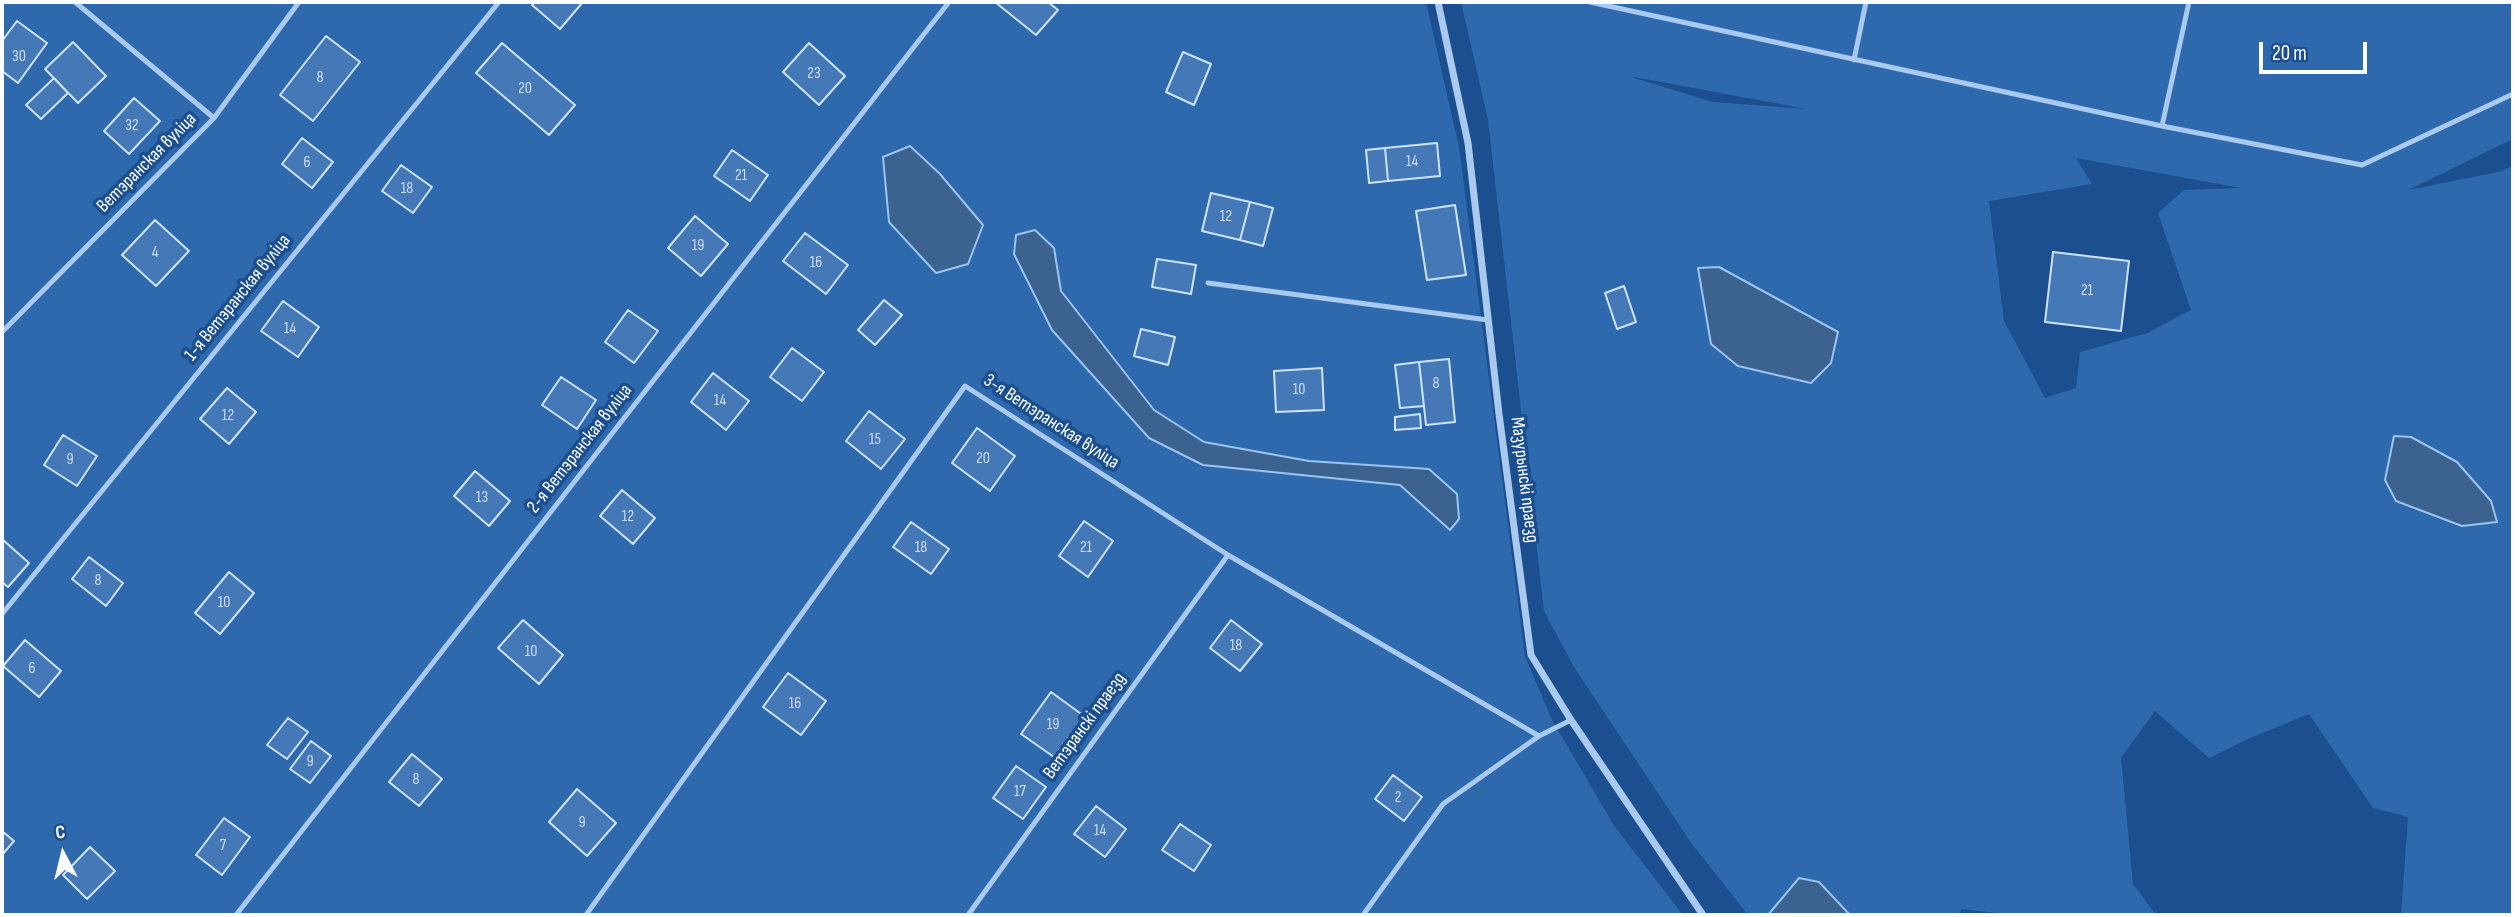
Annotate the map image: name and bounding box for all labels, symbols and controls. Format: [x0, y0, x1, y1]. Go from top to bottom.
scale bar [2263, 28, 2372, 72]
text: 20 m [2272, 41, 2307, 66]
house number: 30 [12, 47, 26, 67]
house number: 23 [807, 64, 821, 84]
house number: 8 [316, 68, 324, 88]
house number: 20 [518, 79, 532, 99]
street label: Ветэранская вуліца [92, 108, 202, 218]
house number: 32 [125, 116, 139, 136]
house number: 14 [1406, 152, 1418, 172]
house number: 6 [303, 153, 311, 173]
house number: 21 [735, 166, 747, 186]
house number: 18 [401, 179, 413, 199]
house number: 12 [1220, 207, 1232, 227]
street label: 1-я Ветэранская вуліца [180, 230, 296, 366]
house number: 19 [692, 236, 704, 256]
house number: 4 [152, 243, 158, 263]
house number: 16 [810, 253, 822, 273]
house number: 21 [2081, 281, 2093, 301]
house number: 14 [284, 319, 296, 339]
street label: 3-я Ветэранская вуліца [979, 370, 1123, 474]
house number: 8 [1432, 374, 1440, 394]
street label: 2-я Ветэранская вуліца [523, 380, 637, 518]
house number: 10 [1293, 380, 1305, 400]
house number: 14 [714, 391, 726, 411]
house number: 12 [222, 406, 234, 426]
street label: Мазурынскі праезд [1505, 416, 1543, 544]
house number: 15 [869, 430, 881, 450]
house number: 20 [976, 449, 990, 469]
house number: 9 [66, 450, 74, 470]
house number: 13 [476, 488, 488, 508]
house number: 12 [622, 507, 634, 527]
house number: 18 [915, 538, 927, 558]
house number: 21 [1080, 538, 1092, 558]
house number: 8 [94, 571, 102, 591]
house number: 10 [218, 593, 230, 613]
house number: 18 [1230, 636, 1242, 656]
house number: 10 [525, 642, 537, 662]
house number: 6 [28, 659, 36, 679]
street label: Ветэранскі праезд [1039, 668, 1131, 784]
house number: 16 [789, 694, 801, 714]
house number: 19 [1047, 715, 1059, 735]
house number: 9 [306, 752, 314, 772]
house number: 8 [412, 770, 420, 790]
house number: 17 [1014, 782, 1026, 802]
house number: 2 [1395, 788, 1401, 808]
house number: 9 [578, 813, 586, 833]
north arrow [28, 819, 98, 889]
text: С [54, 821, 67, 845]
house number: 14 [1094, 821, 1106, 841]
house number: 7 [220, 836, 226, 856]

